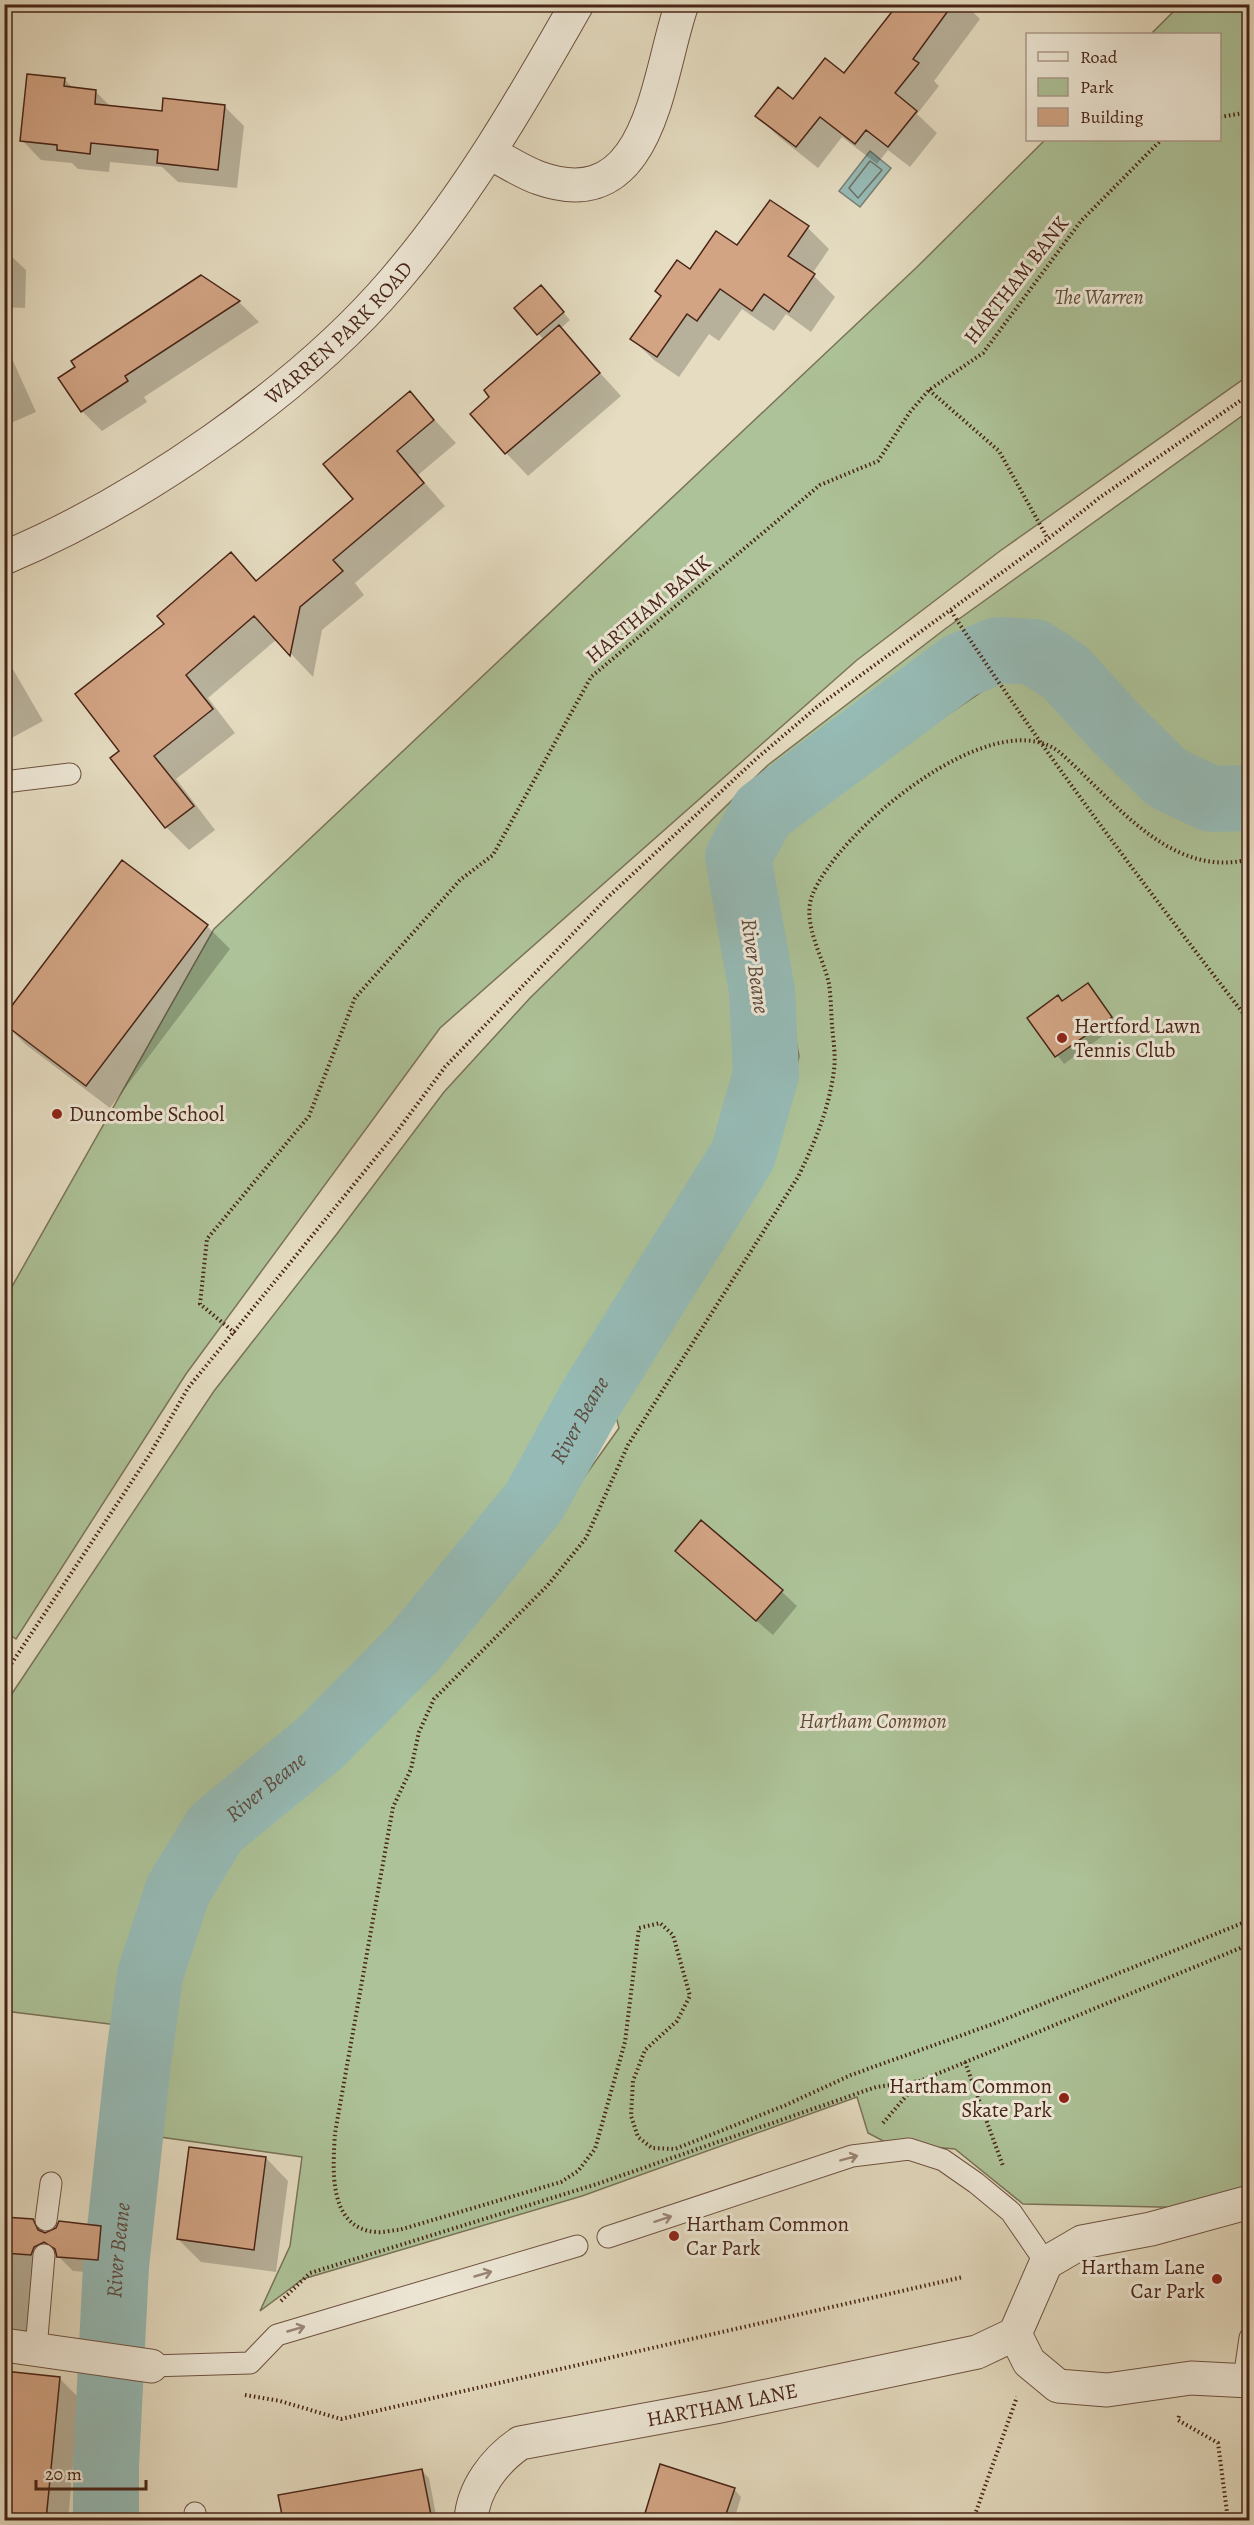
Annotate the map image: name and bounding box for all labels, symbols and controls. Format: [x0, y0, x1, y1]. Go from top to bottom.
legend [1026, 33, 1221, 141]
text: Road [1080, 45, 1118, 69]
text: Park [1080, 75, 1114, 99]
text: Building [1080, 105, 1144, 129]
street label: HARTHAM BANK [957, 210, 1075, 350]
street label: WARREN PARK ROAD [258, 255, 419, 412]
park label: The Warren [1054, 283, 1144, 311]
street label: HARTHAM BANK [580, 548, 716, 670]
water label: River Beane [733, 916, 777, 1016]
place label: Hertford Lawn Tennis Club [1074, 1012, 1200, 1064]
marker: Hertford Lawn Tennis Club [1055, 1031, 1069, 1045]
place label: Duncombe School [69, 1100, 224, 1128]
marker: Duncombe School [50, 1107, 64, 1121]
water label: River Beane [543, 1371, 616, 1469]
park label: Hartham Common [799, 1707, 947, 1735]
water label: River Beane [219, 1745, 313, 1829]
place label: Hartham Common Skate Park [889, 2072, 1053, 2124]
marker: Hartham Common Skate Park [1057, 2091, 1071, 2105]
one-way arrow [839, 2152, 858, 2163]
water label: River Beane [99, 2201, 138, 2299]
place label: Hartham Common Car Park [686, 2210, 849, 2262]
one-way arrow [654, 2212, 672, 2223]
marker: Hartham Common Car Park [667, 2229, 681, 2243]
place label: Hartham Lane Car Park [1081, 2253, 1206, 2305]
one-way arrow [473, 2268, 492, 2279]
marker: Hartham Lane Car Park [1210, 2272, 1224, 2286]
one-way arrow [286, 2323, 305, 2334]
street label: HARTHAM LANE [645, 2376, 800, 2433]
scale bar [36, 2453, 146, 2491]
text: 20 m [45, 2462, 82, 2486]

